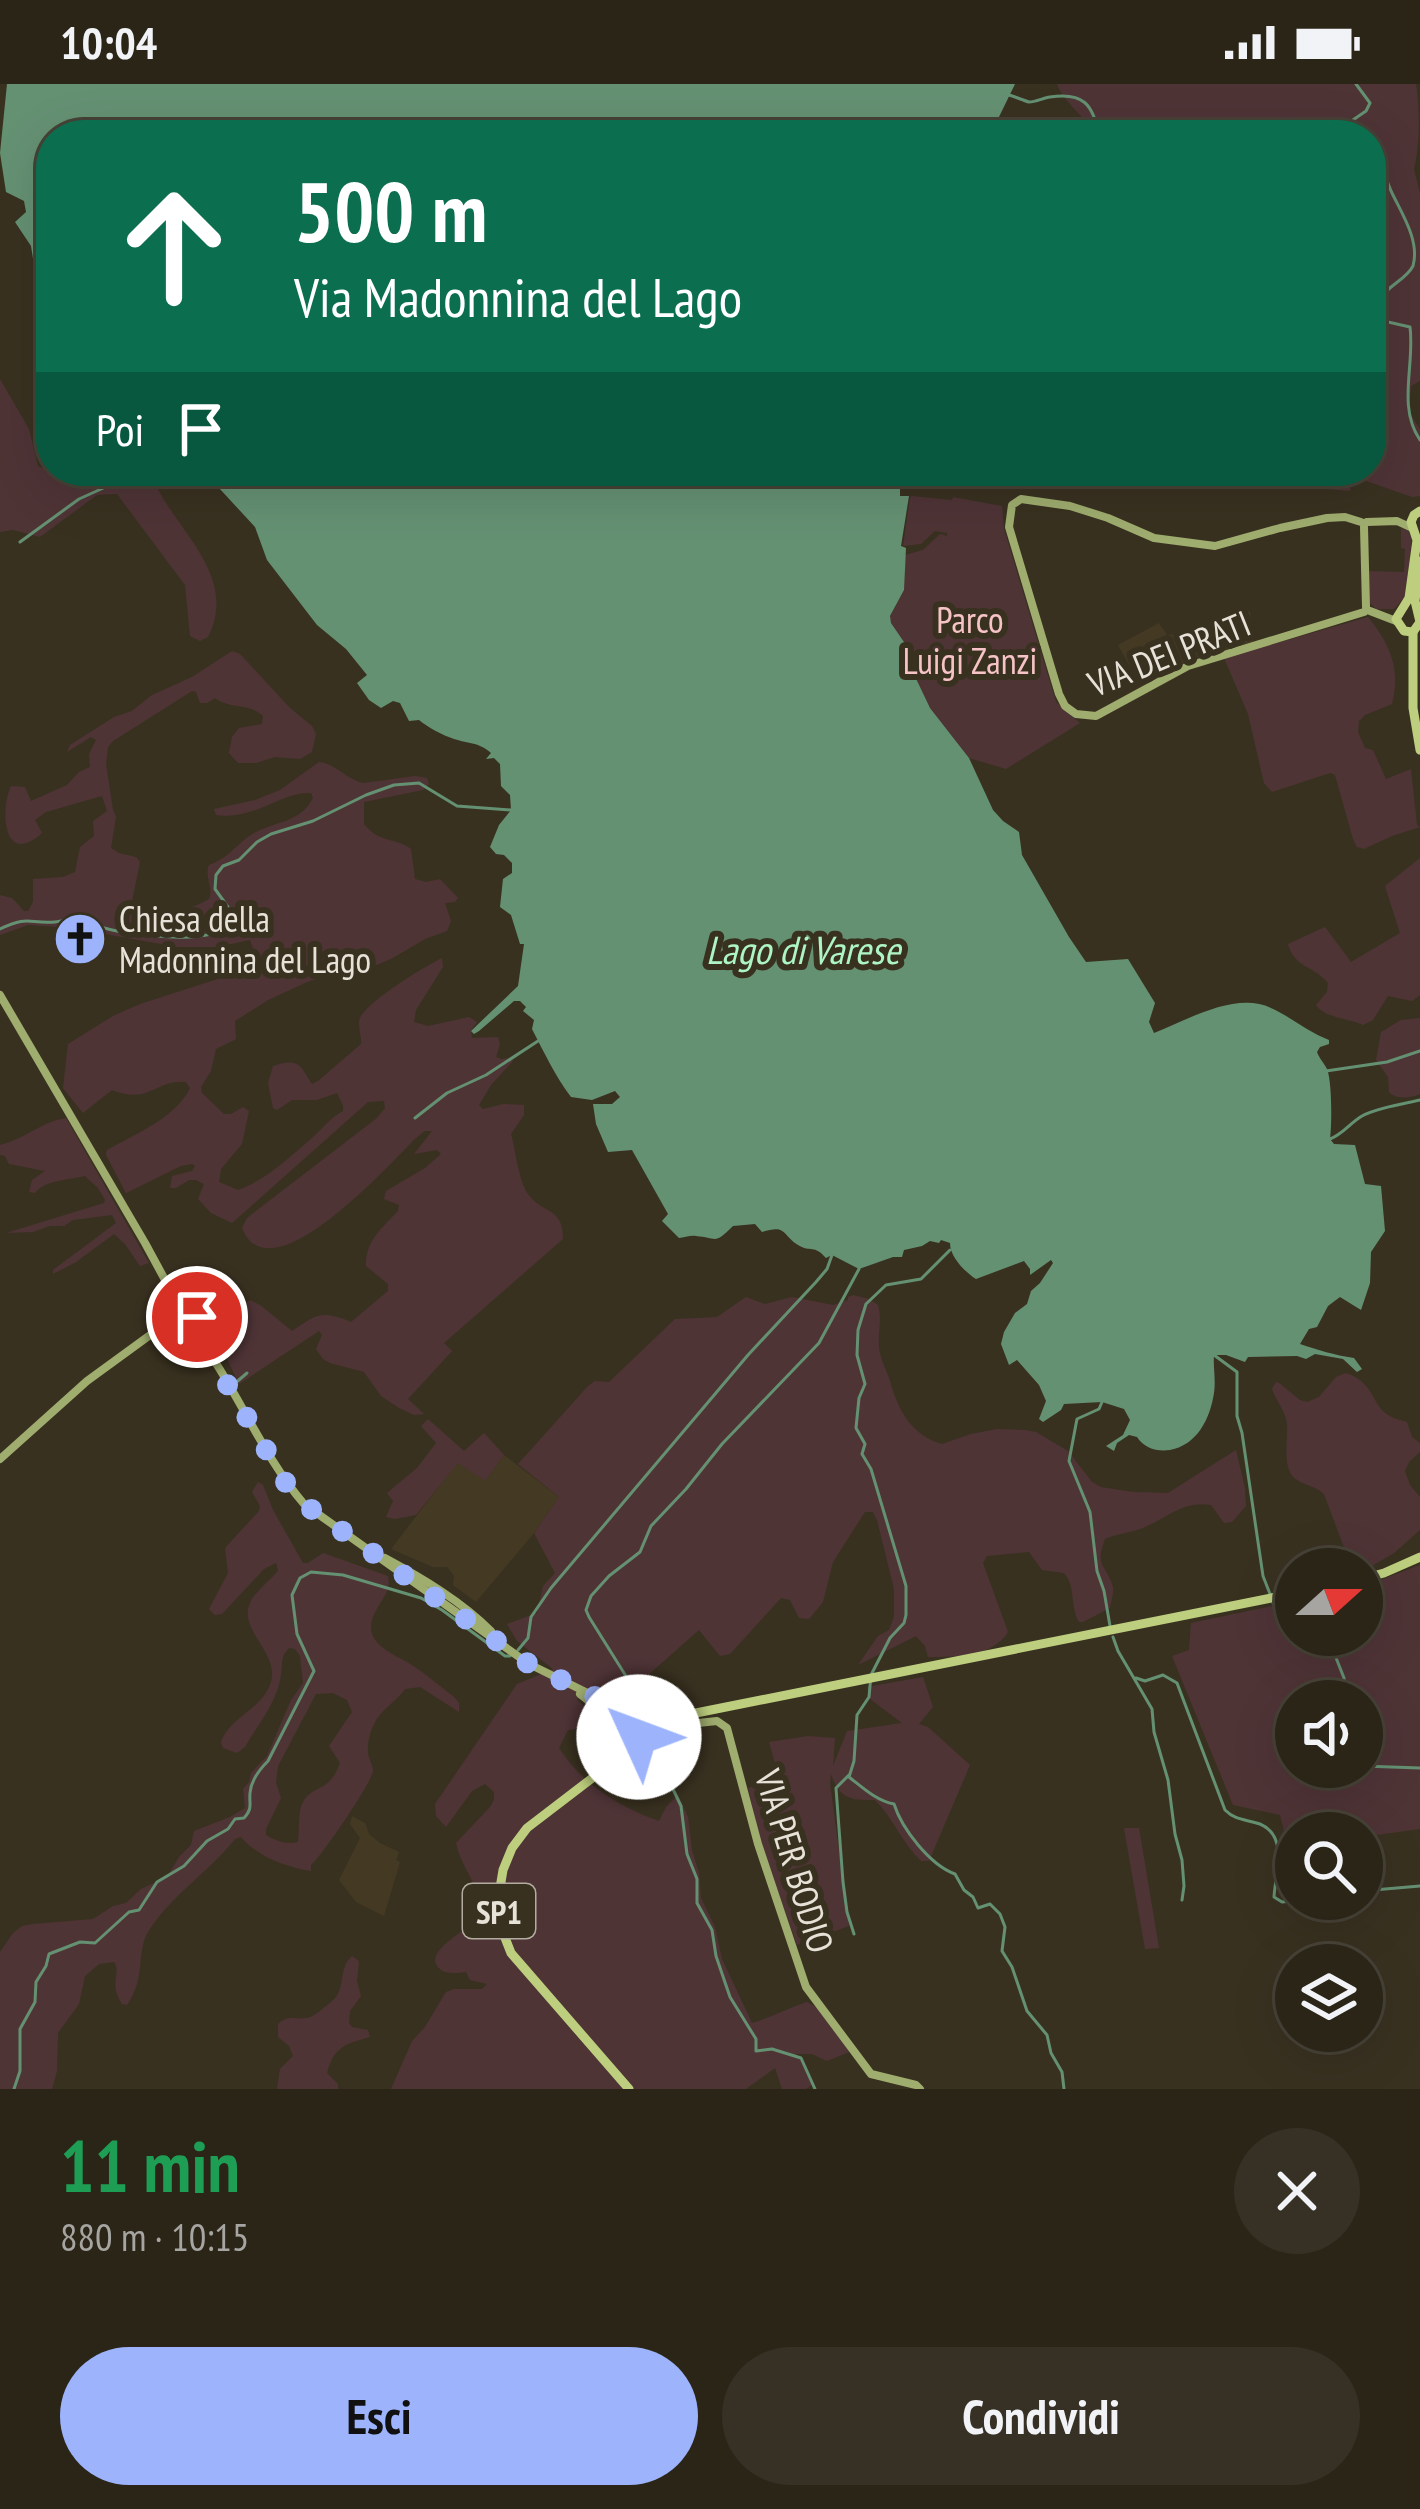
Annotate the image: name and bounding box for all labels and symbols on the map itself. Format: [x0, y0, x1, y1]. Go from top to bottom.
park label: Parco Luigi Zanzi [903, 596, 1037, 684]
street label: VIA DEI PRATI [1080, 599, 1257, 707]
place label: Chiesa della Madonnina del Lago [119, 895, 371, 983]
church icon: Chiesa della Madonnina del Lago [52, 911, 108, 967]
water label: Lago di Varese [706, 924, 903, 975]
pin [146, 1266, 248, 1368]
north arrow [1275, 1548, 1383, 1656]
position arrow [576, 1674, 702, 1800]
street label: VIA PER BODIO [745, 1763, 845, 1958]
road number: SP1 [463, 1884, 535, 1938]

